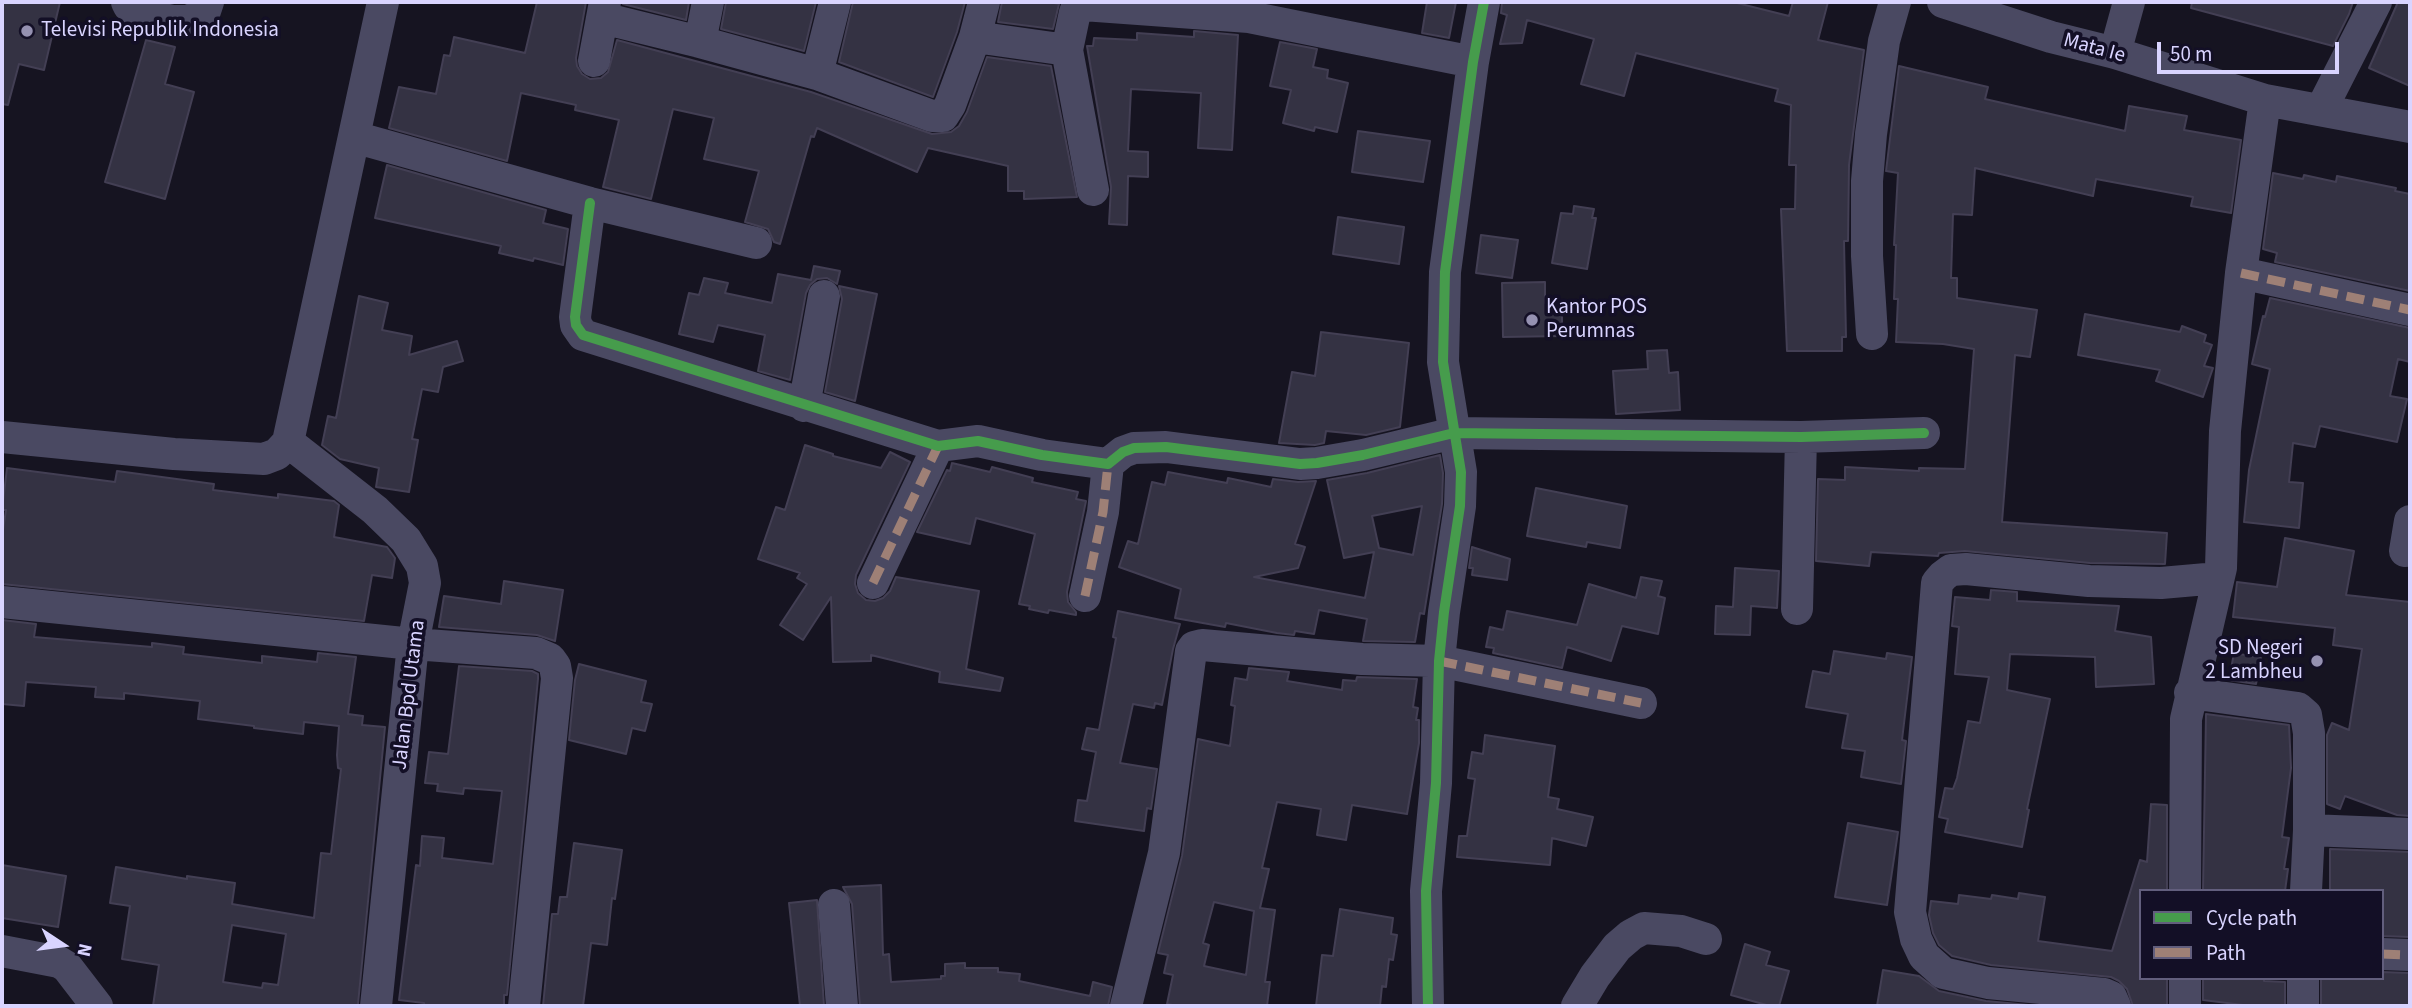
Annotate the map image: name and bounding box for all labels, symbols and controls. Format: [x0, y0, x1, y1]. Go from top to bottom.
place label: Televisi Republik Indonesia [41, 18, 279, 44]
marker: Televisi Republik Indonesia [19, 23, 35, 39]
scale bar [2160, 28, 2342, 72]
street label: Mata Ie [2060, 29, 2128, 69]
text: 50 m [2170, 39, 2212, 69]
place label: Kantor POS Perumnas [1546, 295, 1647, 345]
marker: Kantor POS Perumnas [1524, 312, 1540, 328]
street label: Jalan Bpd Utama [388, 619, 432, 771]
place label: SD Negeri 2 Lambheu [2205, 636, 2303, 686]
marker: SD Negeri 2 Lambheu [2309, 653, 2325, 669]
legend [2139, 889, 2384, 980]
text: Cycle path [2206, 903, 2297, 933]
north arrow [28, 910, 98, 980]
text: Path [2206, 938, 2246, 968]
text: N [69, 941, 99, 959]

